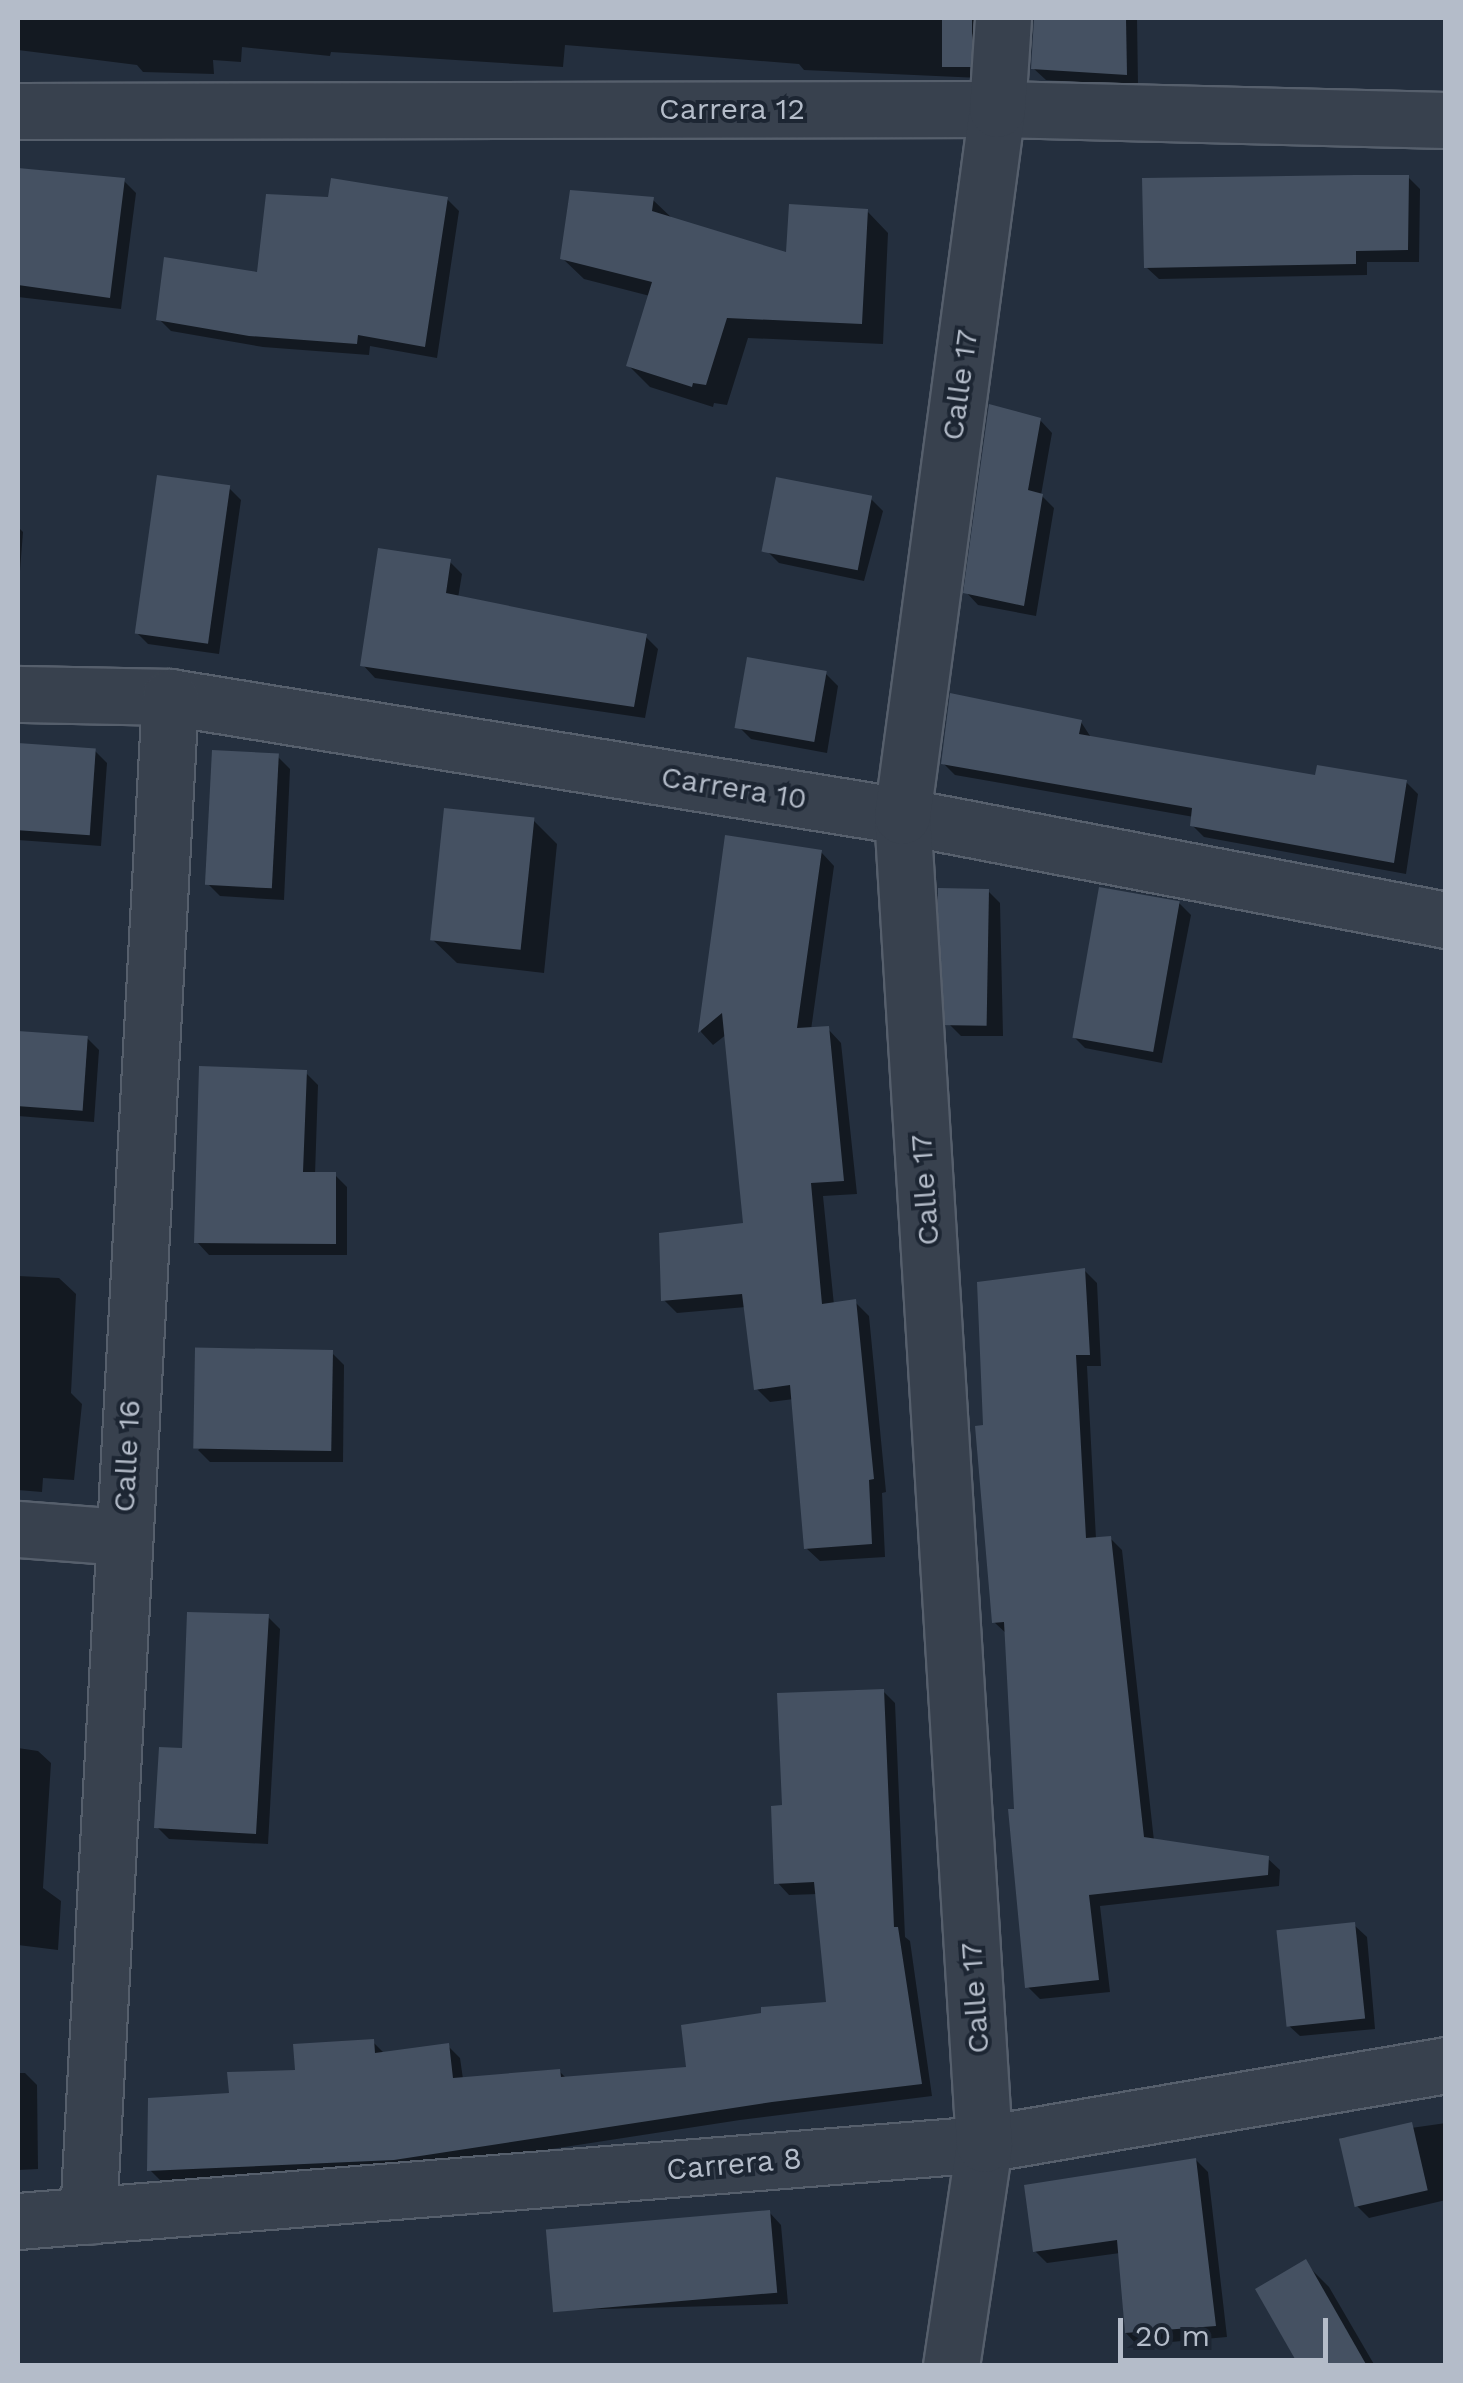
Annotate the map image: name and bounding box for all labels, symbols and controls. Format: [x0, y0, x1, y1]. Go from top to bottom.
street label: Carrera 12 [658, 91, 806, 127]
street label: Calle 17 [934, 327, 986, 443]
street label: Carrera 10 [658, 759, 810, 817]
street label: Calle 17 [903, 1133, 947, 1247]
street label: Calle 16 [106, 1398, 148, 1514]
street label: Calle 17 [953, 1941, 997, 2055]
street label: Carrera 8 [665, 2140, 803, 2188]
scale bar [1123, 2298, 1333, 2360]
text: 20 m [1135, 2318, 1210, 2353]

